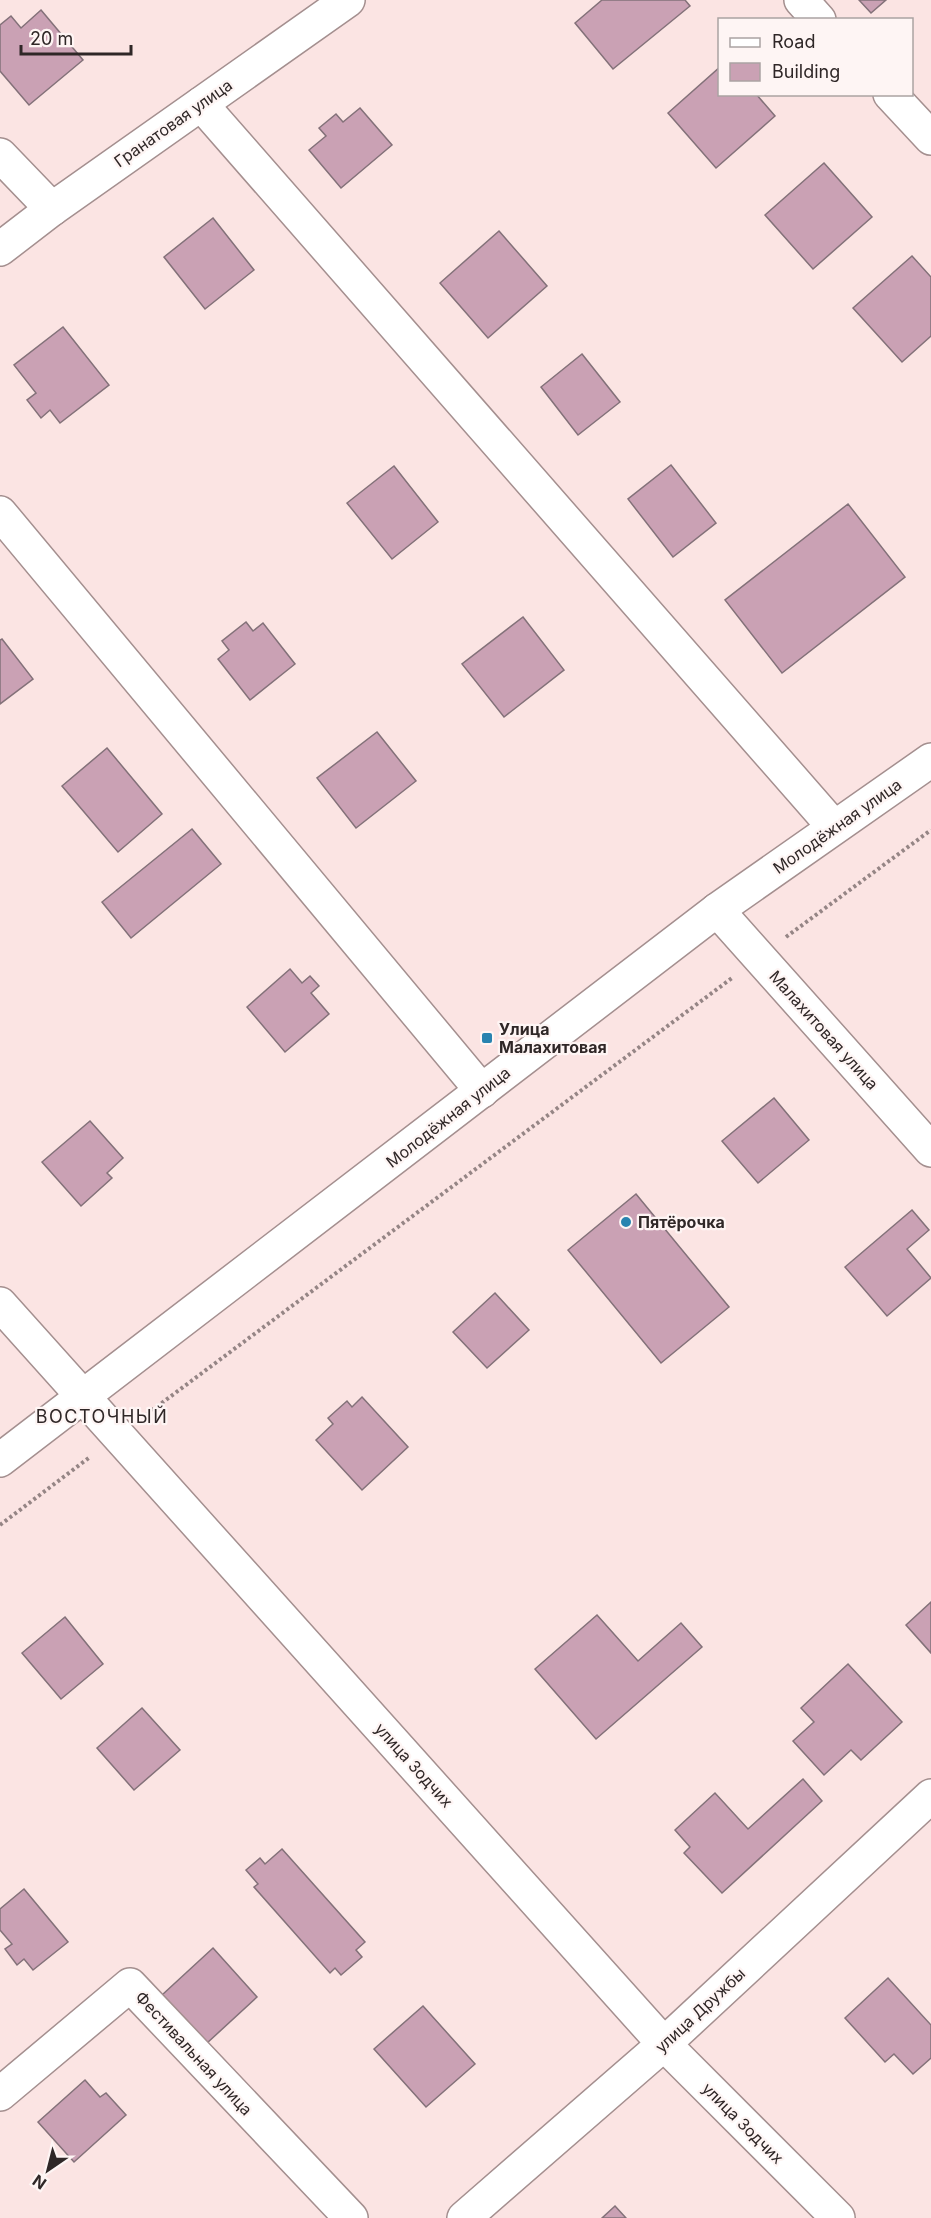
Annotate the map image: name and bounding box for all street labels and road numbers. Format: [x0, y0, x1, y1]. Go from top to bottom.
street label: Гранатовая улица [110, 75, 236, 171]
street label: Молодёжная улица [769, 774, 905, 878]
street label: Малахитовая улица [765, 966, 883, 1094]
street label: Молодёжная улица [382, 1062, 514, 1172]
street label: улица Зодчих [371, 1719, 457, 1812]
street label: улица Дружбы [651, 1963, 749, 2057]
street label: Фестивальная улица [131, 1987, 257, 2119]
street label: улица Зодчих [698, 2078, 788, 2168]

